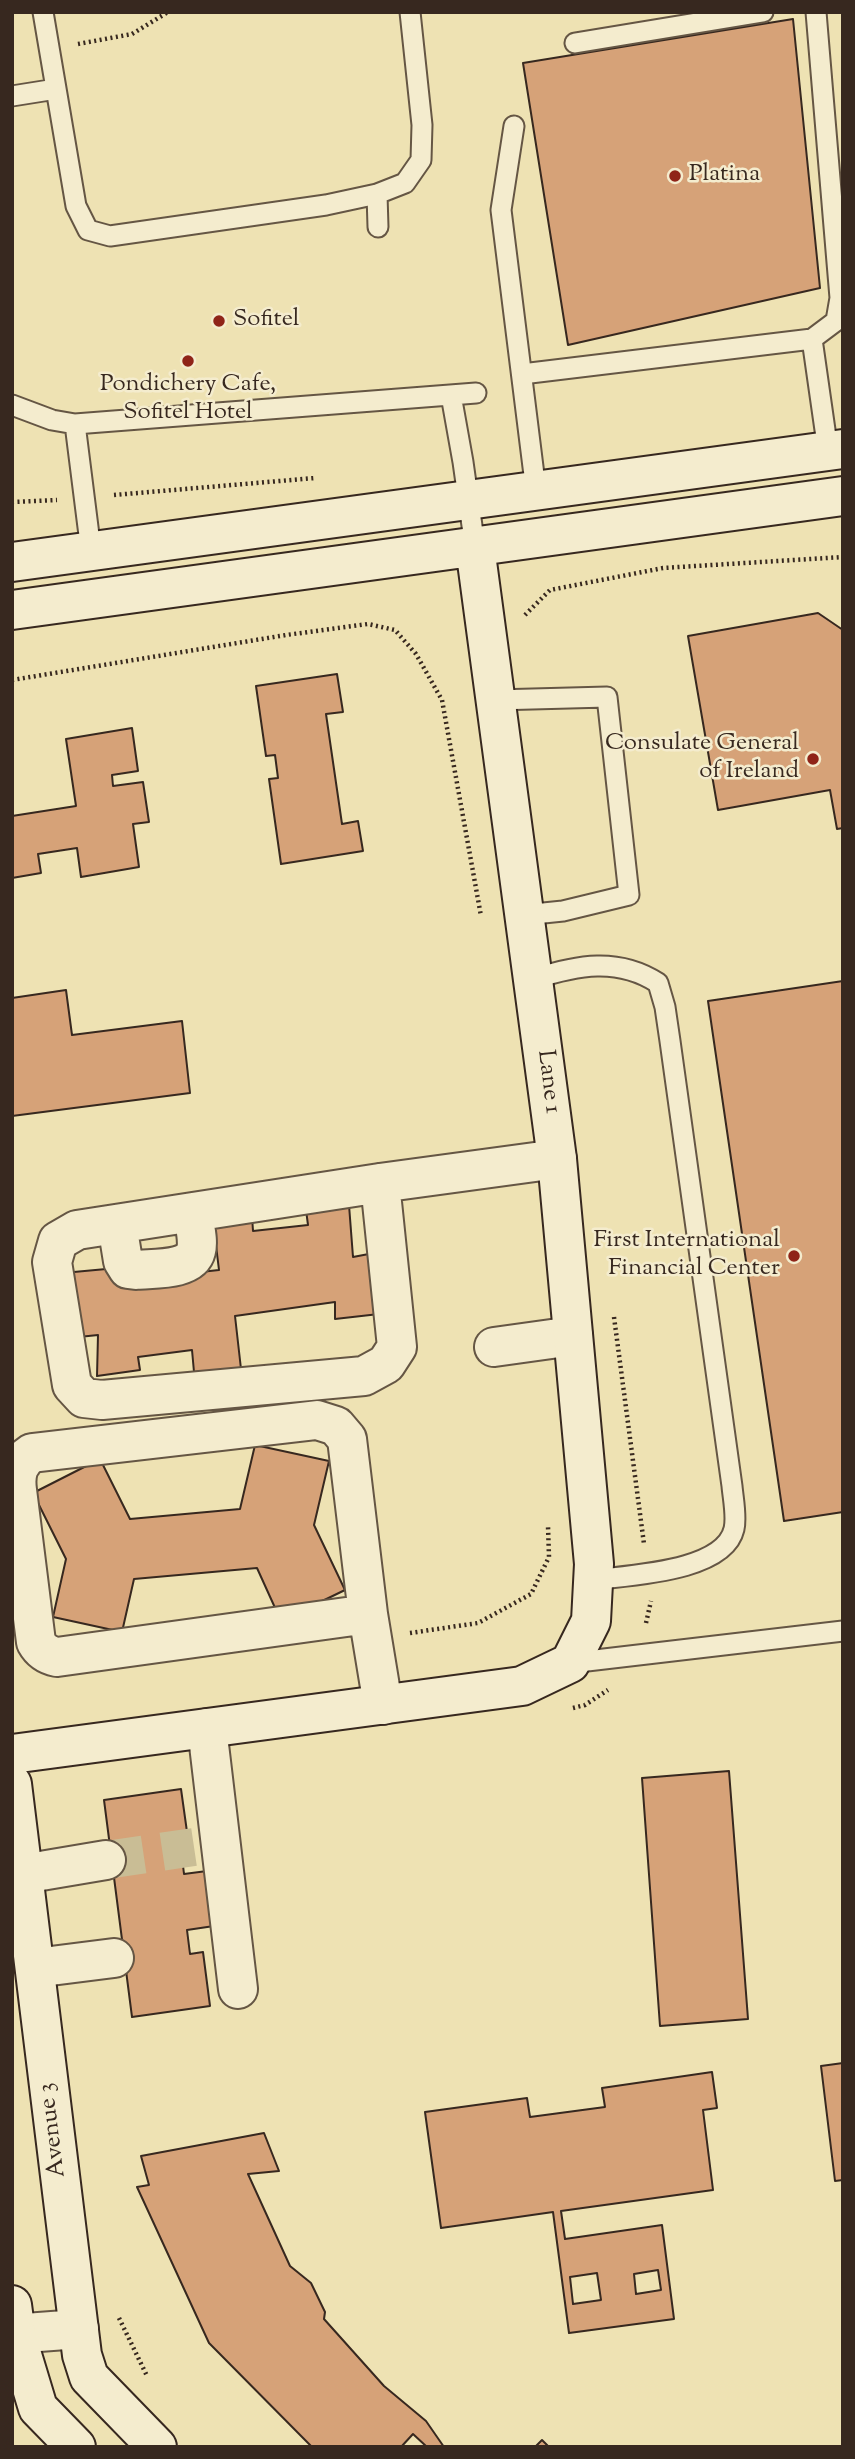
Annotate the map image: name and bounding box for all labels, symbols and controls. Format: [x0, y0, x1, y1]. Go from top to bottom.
place label: Platina [689, 162, 760, 190]
marker: Platina [667, 168, 683, 184]
place label: Sofitel [233, 307, 299, 335]
marker: Sofitel [211, 313, 227, 329]
marker: Pondichery Cafe, Sofitel Hotel [180, 353, 196, 369]
place label: Pondichery Cafe, Sofitel Hotel [100, 372, 276, 428]
place label: Consulate General of Ireland [605, 731, 799, 787]
marker: Consulate General of Ireland [805, 751, 821, 767]
street label: Lane 1 [529, 1049, 565, 1115]
place label: First International Financial Center [593, 1228, 780, 1284]
marker: First International Financial Center [786, 1248, 802, 1264]
street label: Avenue 3 [34, 2081, 74, 2179]

